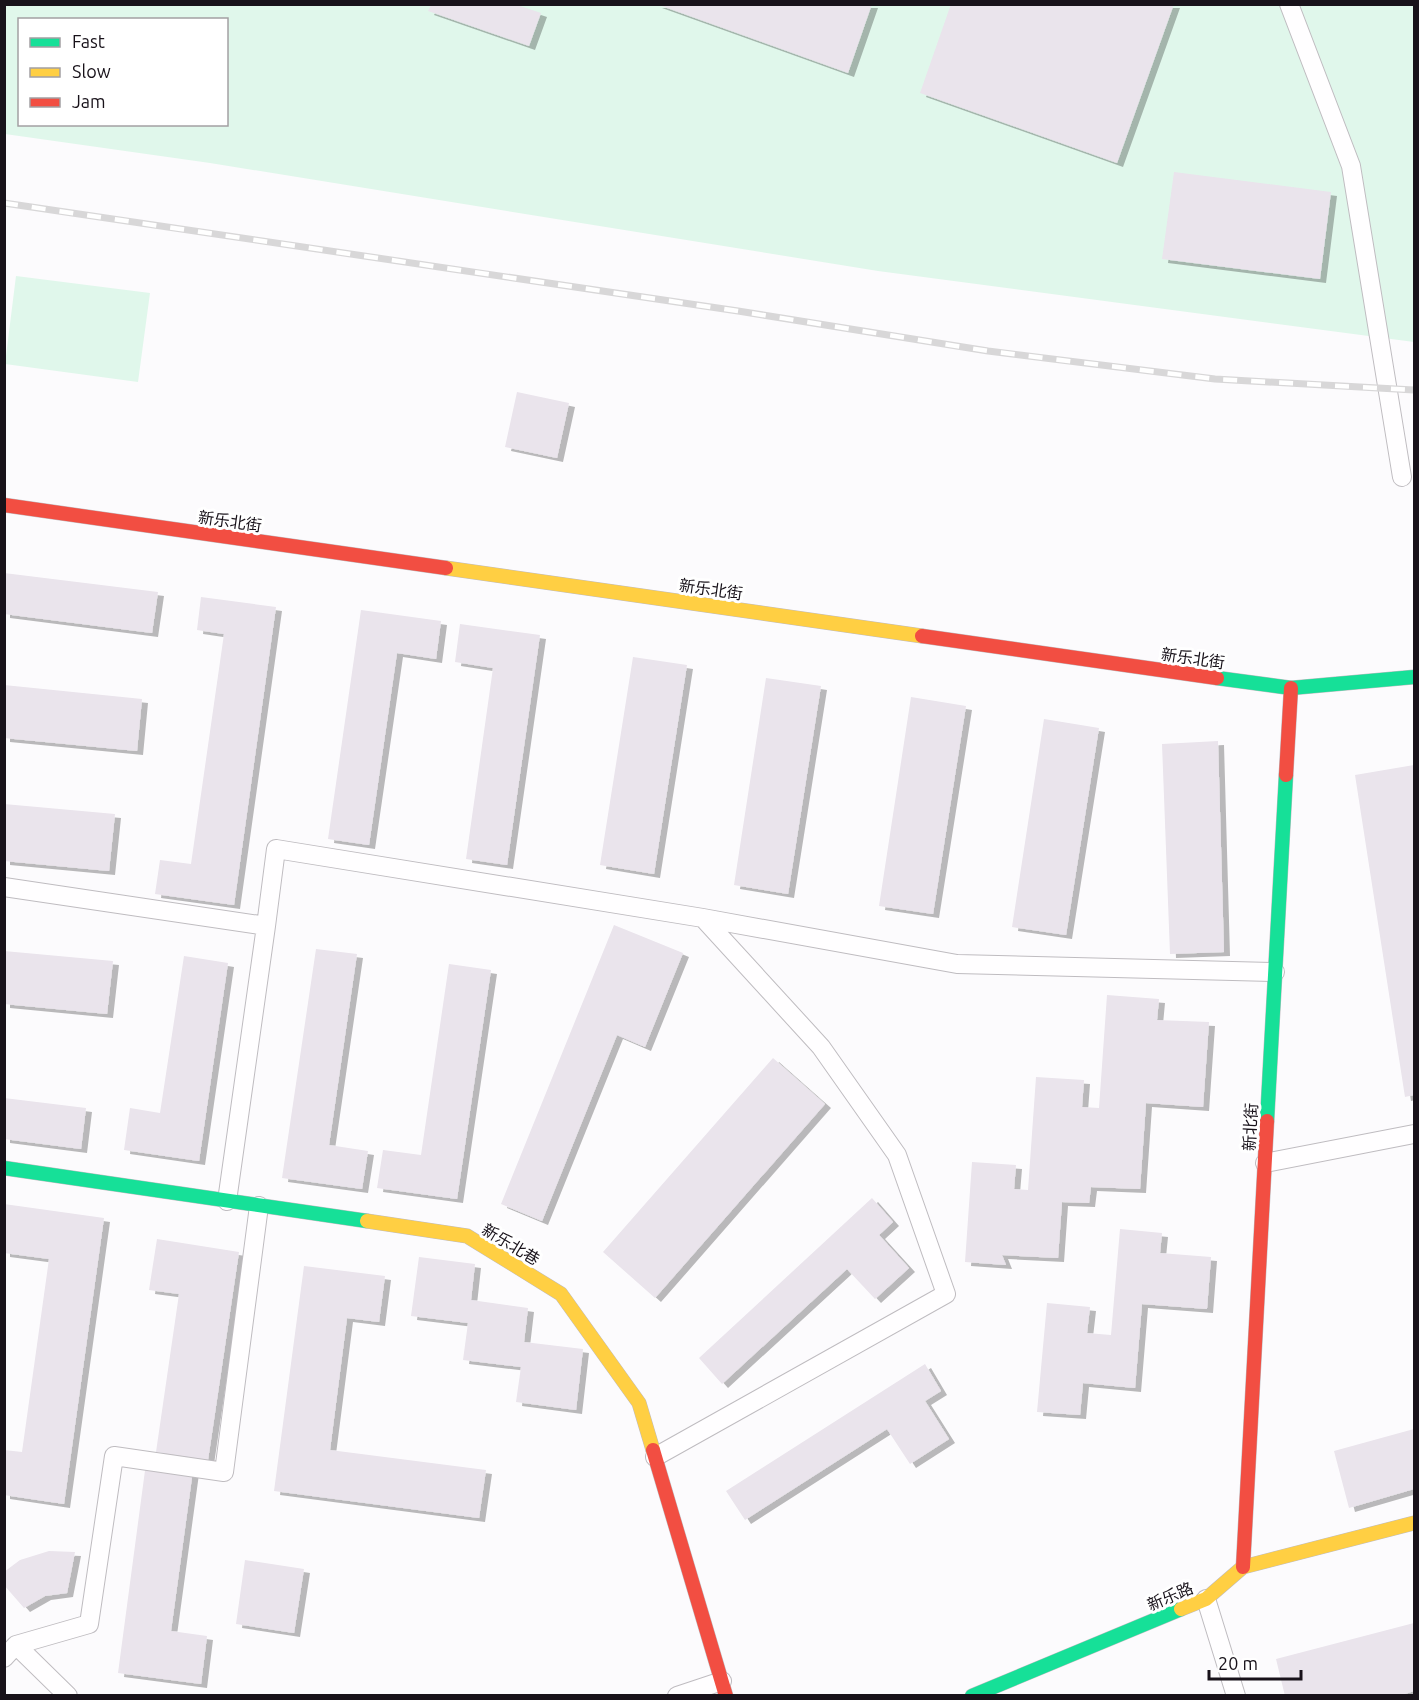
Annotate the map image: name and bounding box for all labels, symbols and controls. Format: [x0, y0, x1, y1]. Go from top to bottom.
legend [18, 18, 228, 126]
text: Fast [72, 31, 105, 51]
text: Slow [72, 61, 111, 81]
text: Jam [72, 91, 106, 111]
street label: 新乐北街 [197, 508, 263, 534]
street label: 新乐北街 [678, 576, 744, 602]
street label: 新乐北街 [1160, 645, 1226, 671]
street label: 新北街 [1240, 1103, 1260, 1151]
street label: 新乐北巷 [479, 1220, 543, 1268]
street label: 新乐路 [1144, 1578, 1196, 1614]
scale bar [1209, 1643, 1300, 1681]
text: 20 m [1218, 1653, 1258, 1673]

